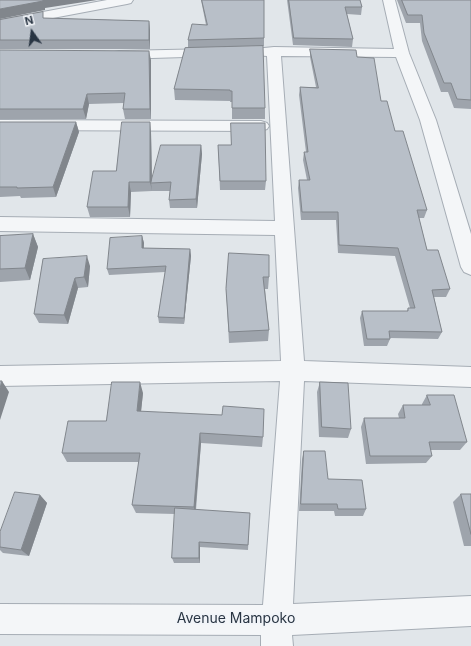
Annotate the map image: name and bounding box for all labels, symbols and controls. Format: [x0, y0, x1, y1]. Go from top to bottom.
north arrow [12, 12, 52, 52]
text: N [23, 13, 35, 28]
street label: Avenue Mampoko [177, 611, 295, 627]

